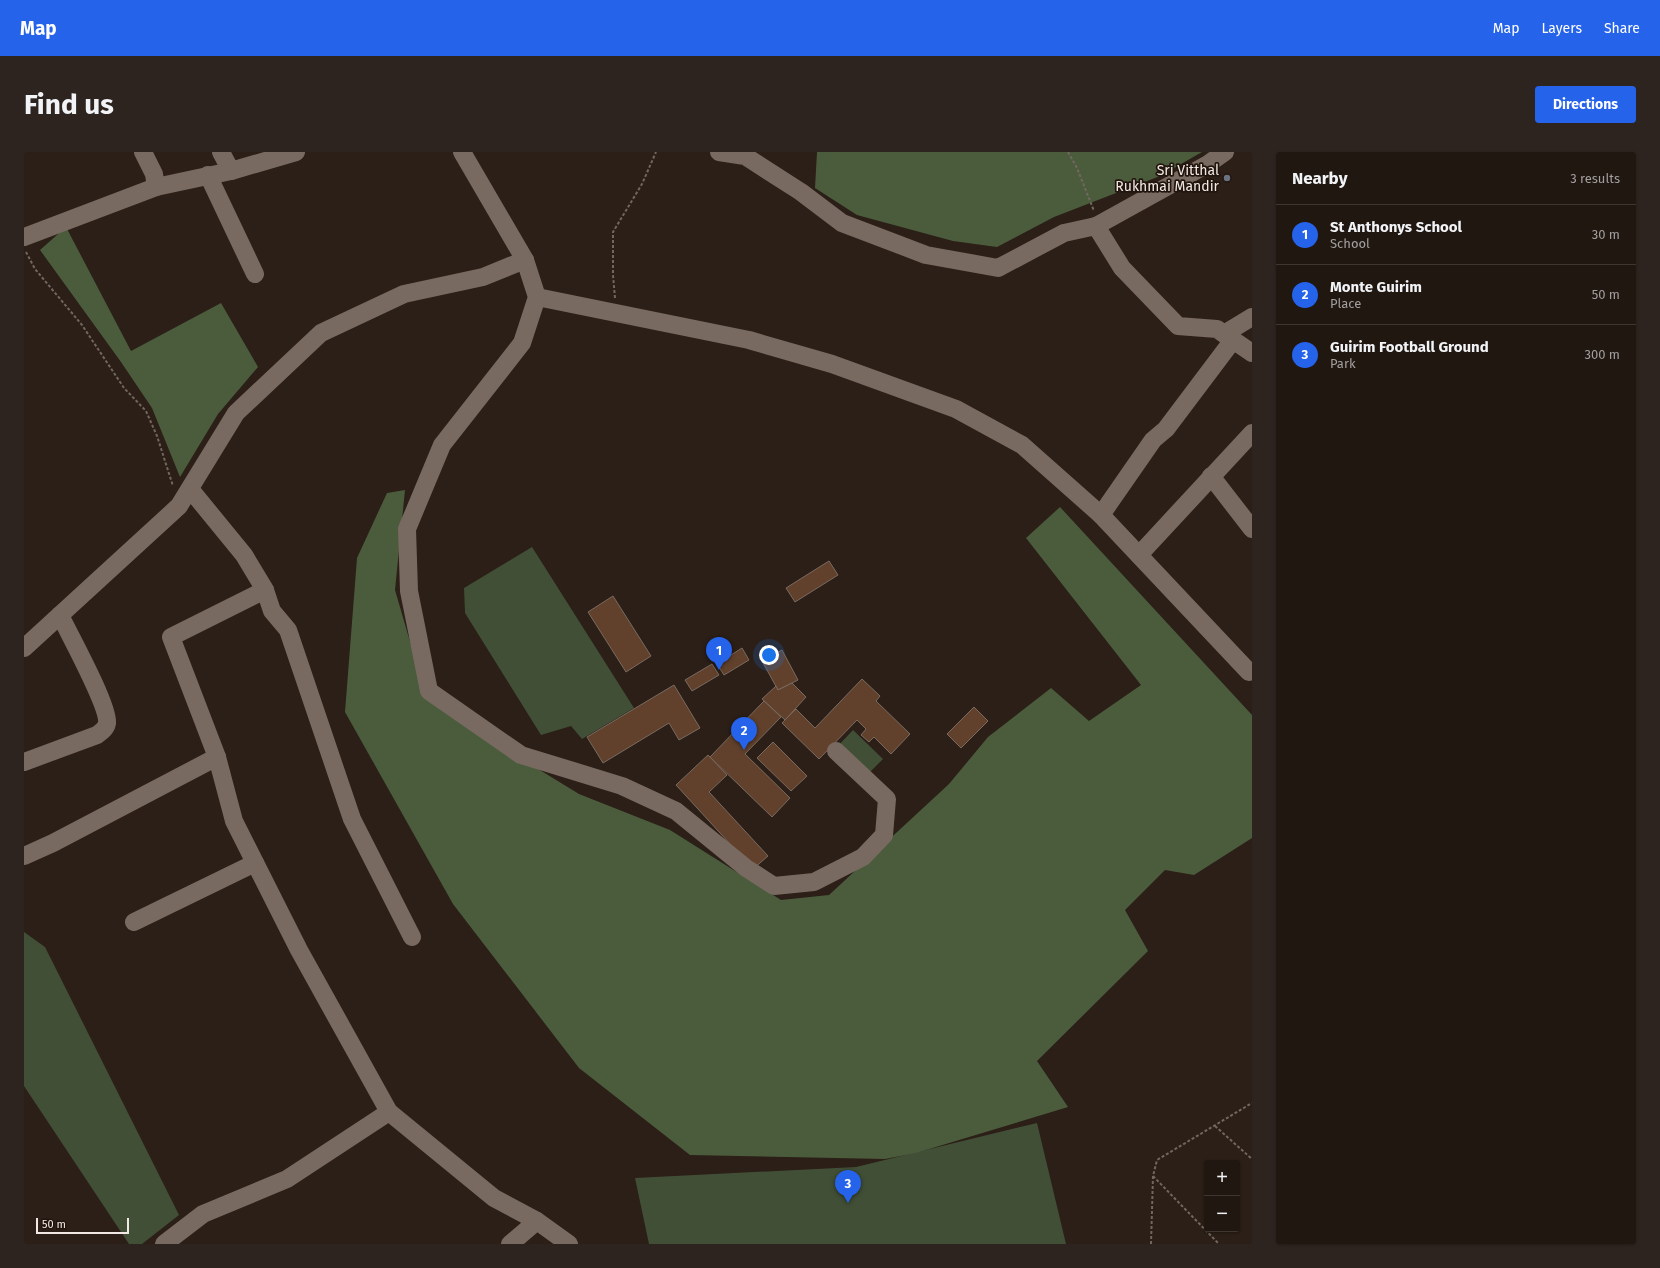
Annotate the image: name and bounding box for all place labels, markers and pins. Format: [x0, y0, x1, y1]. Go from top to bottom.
place label: Sri Vitthal Rukhmai Mandir [1115, 162, 1220, 195]
marker: Sri Vitthal Rukhmai Mandir [1222, 173, 1232, 183]
pin: 1 [706, 637, 732, 670]
pin: 2 [731, 717, 757, 750]
pin: 3 [835, 1170, 861, 1203]

